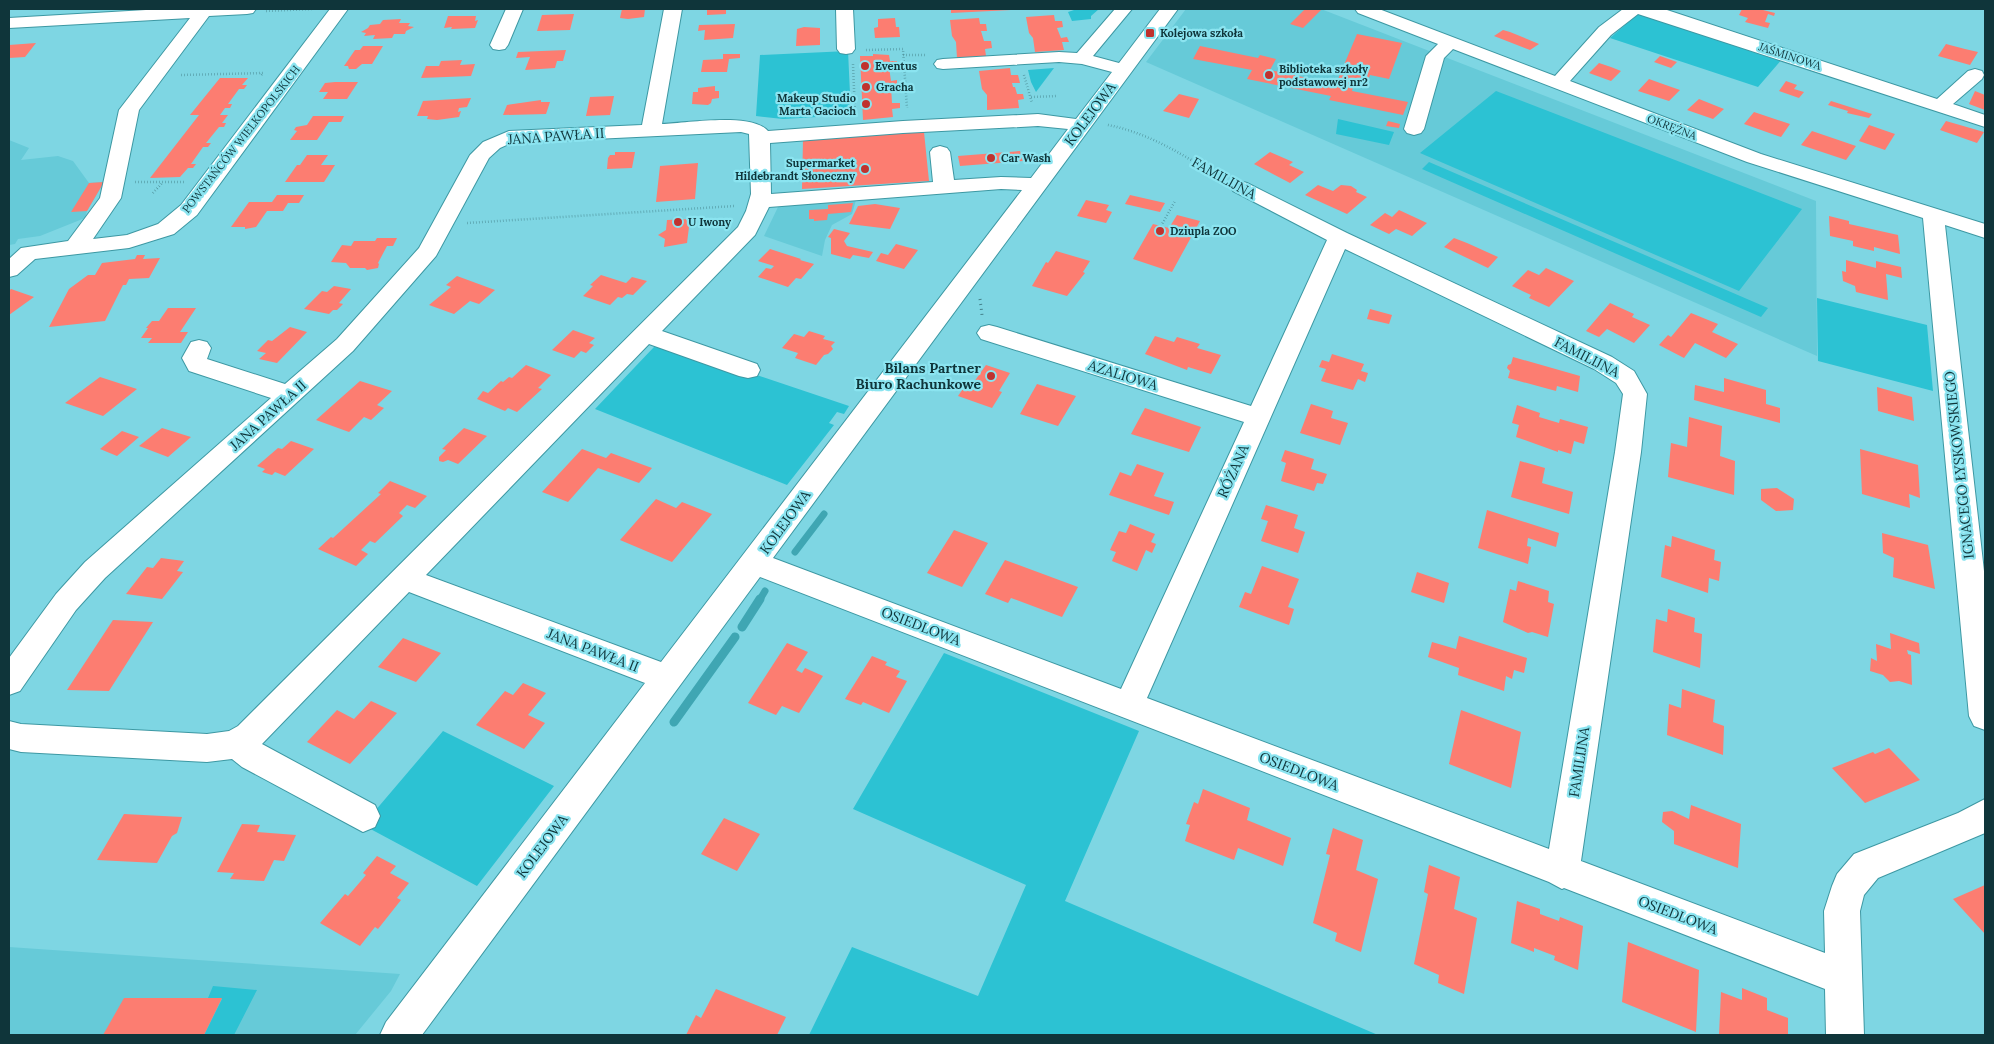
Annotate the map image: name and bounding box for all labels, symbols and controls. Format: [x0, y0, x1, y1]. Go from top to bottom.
place label: Kolejowa szkoła [1160, 26, 1243, 40]
marker: Kolejowa szkoła [1144, 27, 1156, 39]
street label: JAŚMINOWA [1756, 39, 1824, 73]
place label: Eventus [875, 59, 917, 73]
marker: Eventus [859, 60, 871, 72]
street label: POWSTAŃCÓW WIELKOPOLSKICH [179, 62, 303, 216]
place label: Biblioteka szkoły podstawowej nr2 [1279, 62, 1369, 89]
marker: Biblioteka szkoły podstawowej nr2 [1263, 69, 1275, 81]
street label: KOLEJOWA [1060, 78, 1120, 149]
place label: Gracha [876, 80, 914, 94]
marker: Gracha [860, 81, 872, 93]
place label: Makeup Studio Marta Gacioch [777, 91, 856, 118]
marker: Makeup Studio Marta Gacioch [860, 98, 872, 110]
street label: OKRĘŻNA [1645, 110, 1700, 143]
street label: JANA PAWŁA II [506, 124, 605, 148]
place label: Car Wash [1001, 151, 1051, 165]
marker: Car Wash [985, 152, 997, 164]
street label: FAMILIJNA [1189, 153, 1260, 203]
place label: Supermarket Hildebrandt Słoneczny [735, 156, 856, 183]
marker: Supermarket Hildebrandt Słoneczny [859, 163, 871, 175]
place label: U Iwony [688, 215, 732, 229]
marker: U Iwony [672, 216, 684, 228]
place label: Dziupla ZOO [1170, 224, 1237, 238]
marker: Dziupla ZOO [1154, 225, 1166, 237]
street label: FAMILIJNA [1551, 333, 1623, 381]
street label: AZALIOWA [1085, 356, 1160, 394]
place label: Bilans Partner Biuro Rachunkowe [856, 359, 981, 393]
marker: Bilans Partner Biuro Rachunkowe [985, 370, 997, 382]
street label: IGNACEGO ŁYSKOWSKIEGO [1940, 370, 1978, 560]
street label: JANA PAWŁA II [225, 376, 310, 455]
street label: RÓŻANA [1213, 441, 1253, 501]
street label: KOLEJOWA [756, 486, 815, 558]
street label: OSIEDLOWA [879, 603, 963, 649]
street label: JANA PAWŁA II [544, 624, 641, 676]
street label: FAMILIJNA [1565, 725, 1593, 798]
street label: OSIEDLOWA [1257, 748, 1341, 794]
street label: KOLEJOWA [512, 810, 572, 881]
street label: OSIEDLOWA [1636, 892, 1720, 938]

